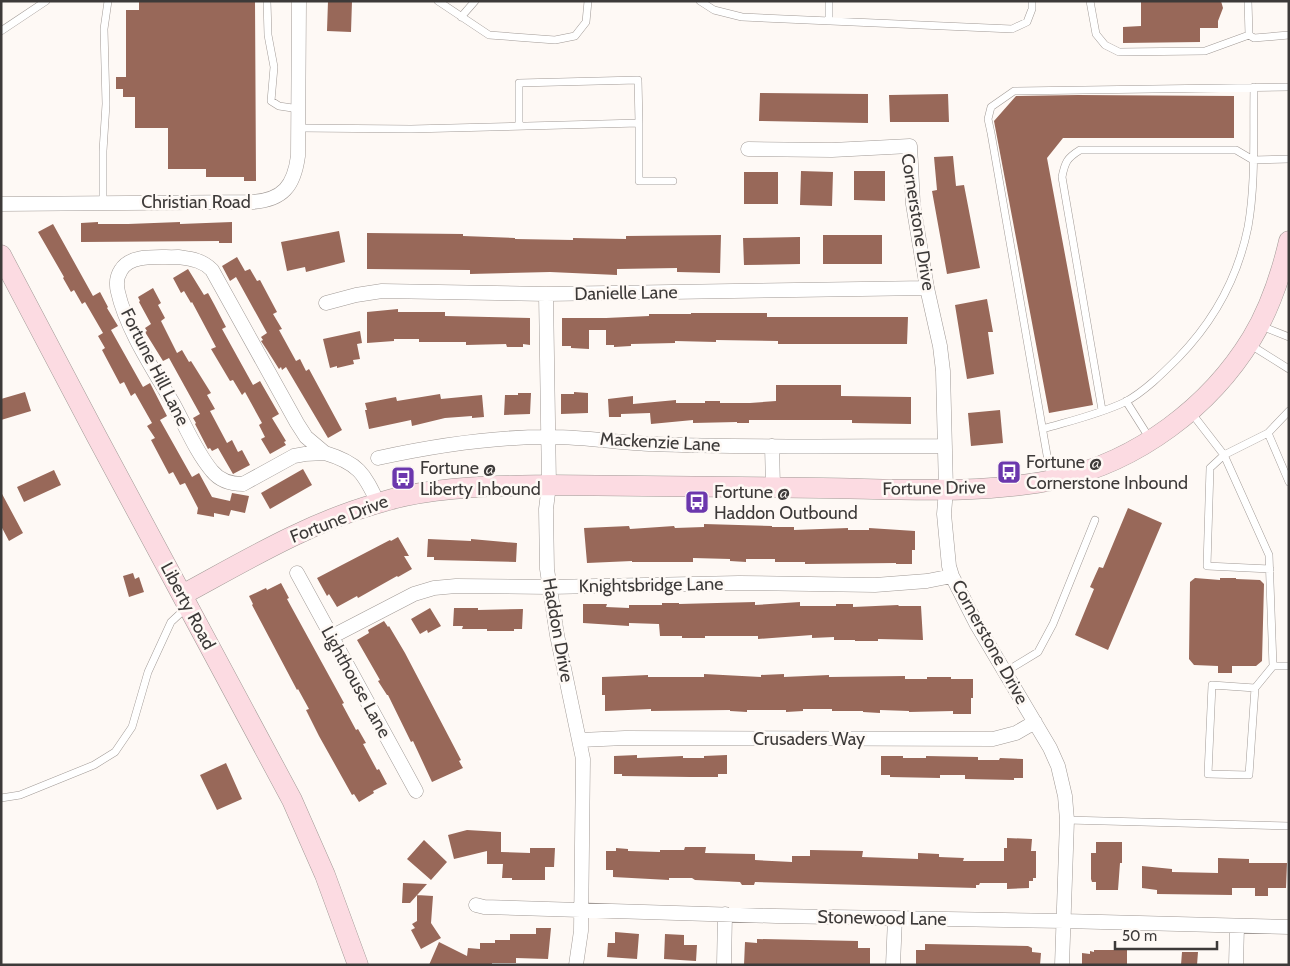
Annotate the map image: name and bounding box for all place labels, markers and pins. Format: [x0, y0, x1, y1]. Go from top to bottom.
place label: Fortune @ Cornerstone Inbound [1026, 451, 1188, 494]
place label: Fortune @ Liberty Inbound [420, 457, 541, 500]
bus stop icon: Fortune @ Cornerstone Inbound [996, 459, 1022, 485]
bus stop icon: Fortune @ Liberty Inbound [390, 465, 416, 491]
place label: Fortune @ Haddon Outbound [714, 481, 858, 524]
bus stop icon: Fortune @ Haddon Outbound [684, 489, 710, 515]

